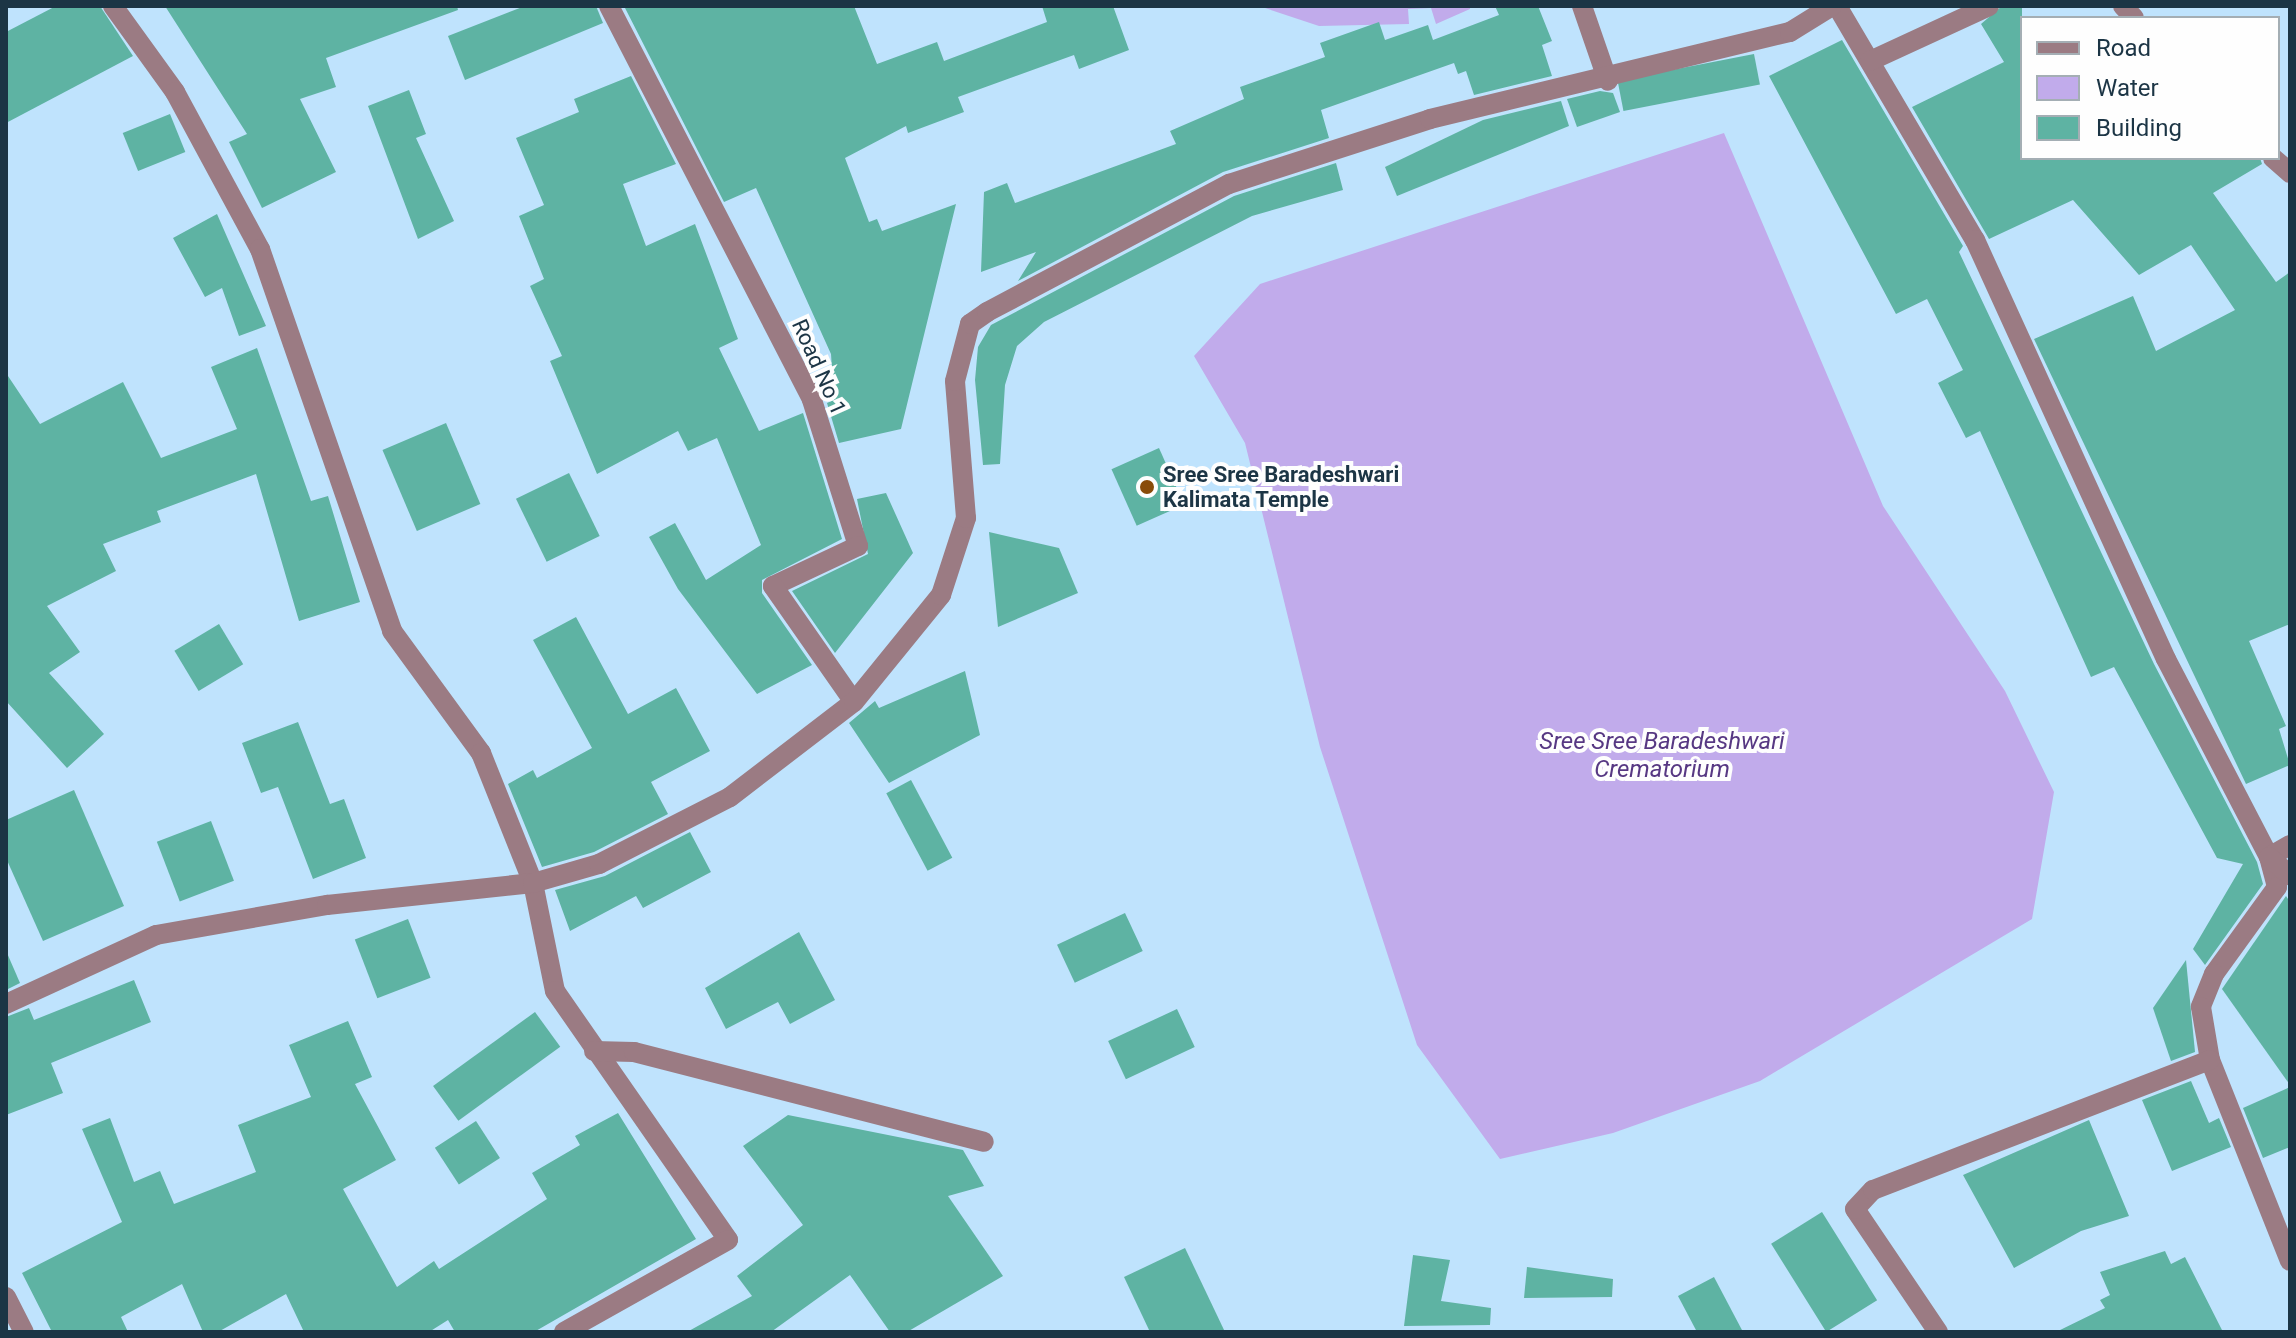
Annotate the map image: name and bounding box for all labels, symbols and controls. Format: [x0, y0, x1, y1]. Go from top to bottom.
legend [2020, 16, 2280, 160]
text: Road [2096, 34, 2151, 62]
text: Water [2096, 74, 2159, 102]
text: Building [2096, 114, 2182, 142]
street label: Road No 1 [786, 315, 852, 419]
place label: Sree Sree Baradeshwari Kalimata Temple [1163, 461, 1399, 512]
marker: Sree Sree Baradeshwari Kalimata Temple [1138, 478, 1156, 496]
water label: Sree Sree Baradeshwari Crematorium [1539, 728, 1785, 784]

